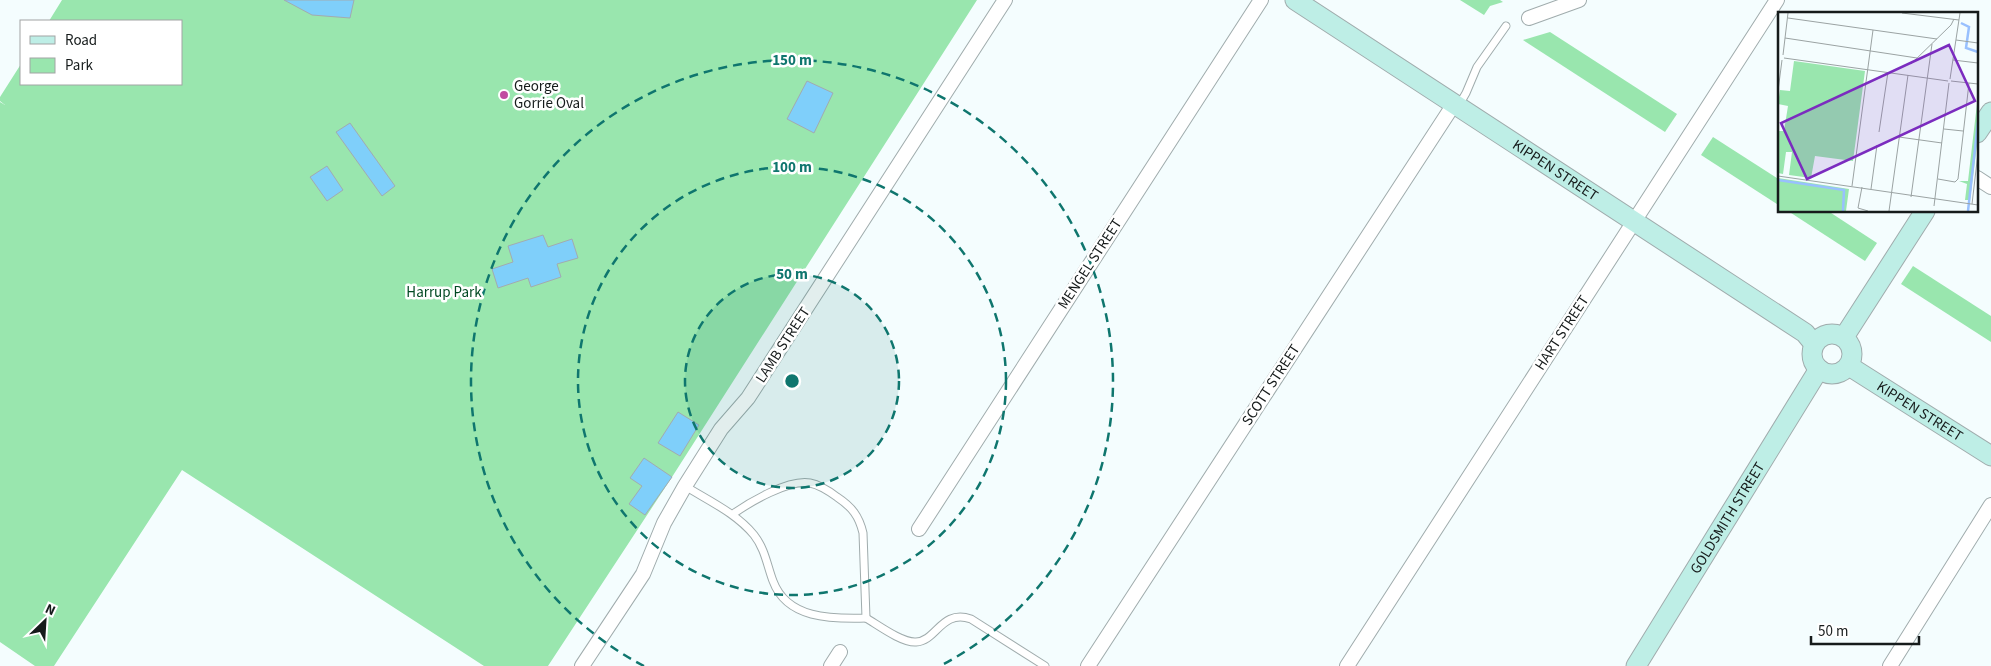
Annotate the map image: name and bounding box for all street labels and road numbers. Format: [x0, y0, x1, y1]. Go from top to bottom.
street label: KIPPEN STREET [1508, 134, 1602, 206]
street label: MENGEL STREET [1053, 215, 1127, 313]
street label: HART STREET [1530, 291, 1594, 375]
street label: LAMB STREET [751, 303, 815, 387]
street label: SCOTT STREET [1237, 340, 1305, 430]
street label: KIPPEN STREET [1873, 376, 1967, 446]
street label: GOLDSMITH STREET [1685, 458, 1770, 578]

